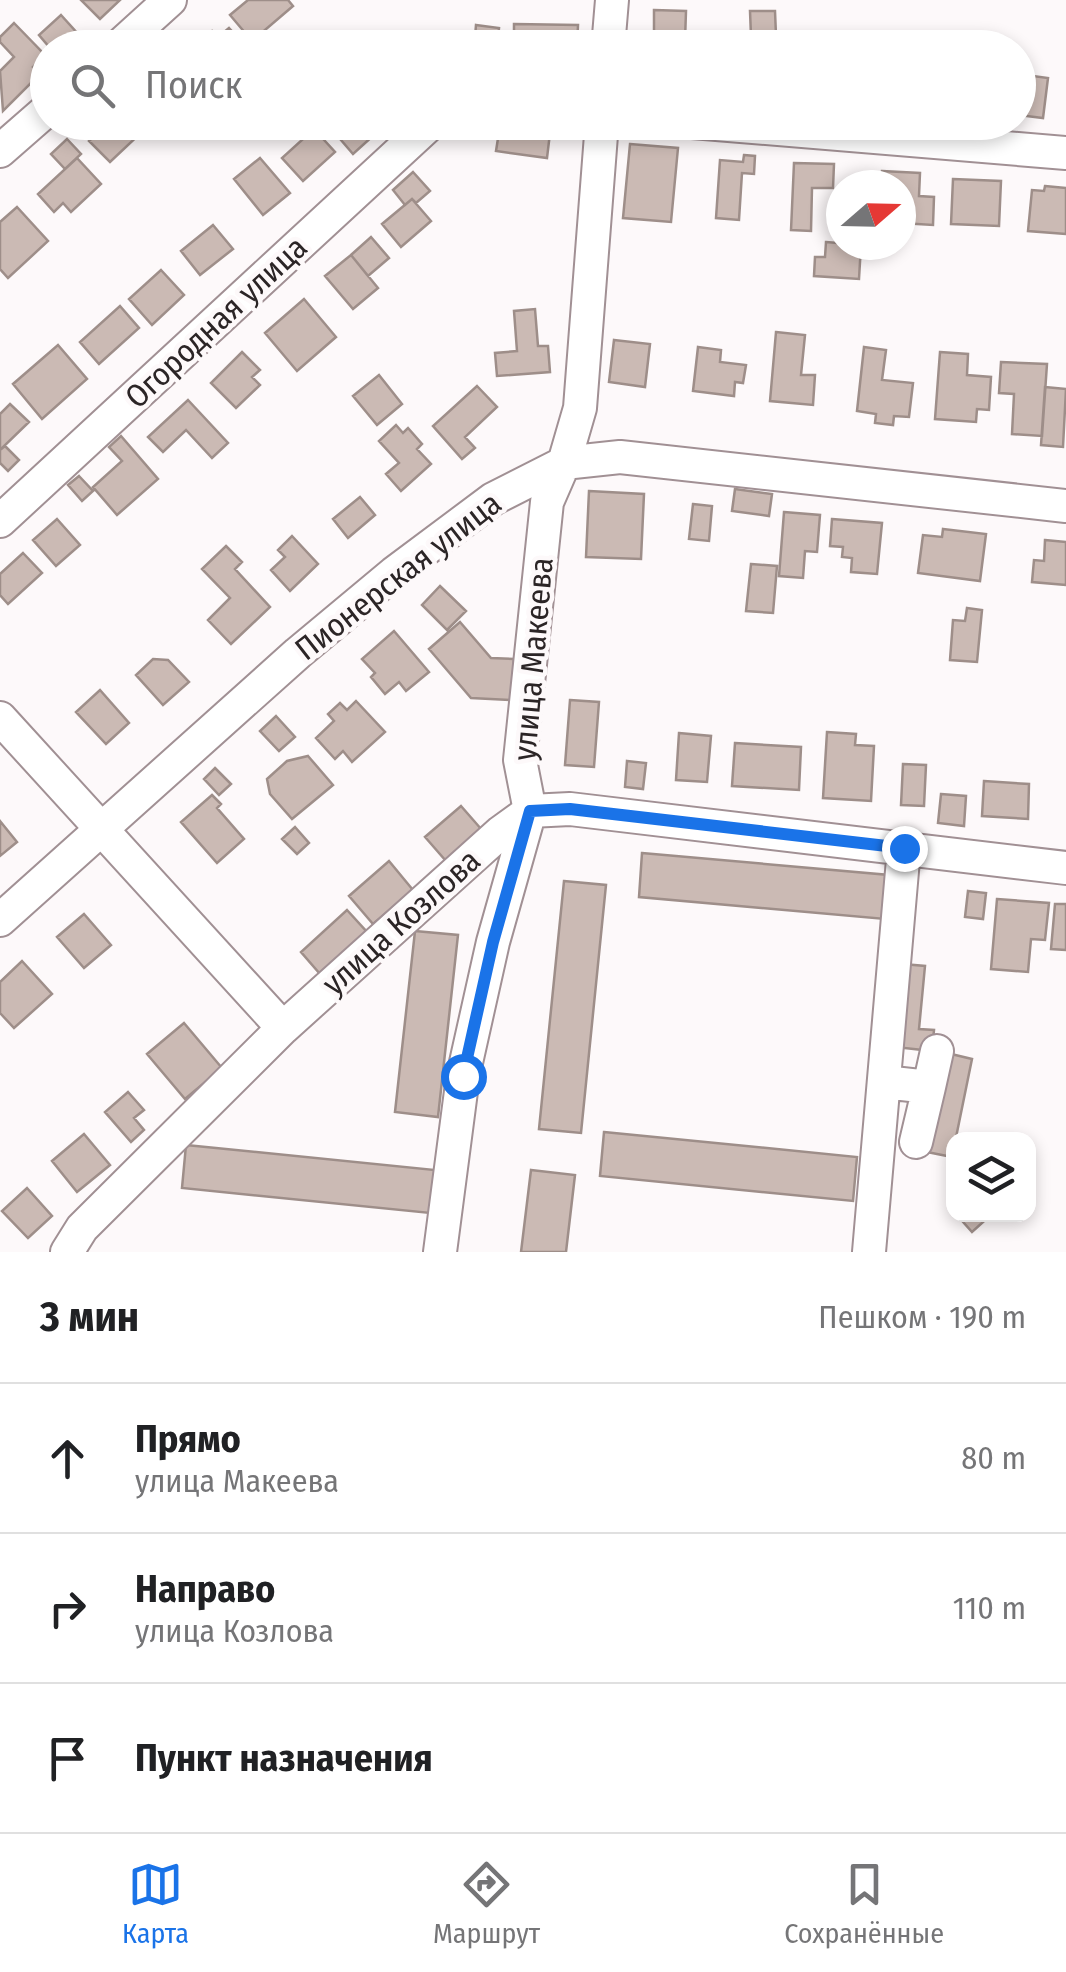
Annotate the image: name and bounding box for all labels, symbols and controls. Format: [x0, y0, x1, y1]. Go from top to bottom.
search box [30, 30, 1036, 140]
icon: search [65, 58, 120, 113]
text: Поиск [145, 62, 242, 108]
north arrow [826, 170, 916, 260]
street label: Огородная улица [117, 228, 315, 416]
street label: Пионерская улица [288, 484, 508, 668]
street label: улица Макеева [505, 556, 561, 762]
route end [882, 826, 928, 872]
street label: улица Козлова [314, 841, 488, 1003]
route start [441, 1054, 487, 1100]
map controls [946, 1132, 1036, 1222]
button: layers [946, 1132, 1036, 1222]
text: 3 мин [40, 1292, 139, 1342]
text: Пешком · 190 m [818, 1298, 1026, 1336]
text: Прямо [135, 1416, 241, 1462]
icon: ahead [40, 1431, 95, 1486]
text: 80 m [961, 1439, 1026, 1477]
text: улица Макеева [135, 1462, 339, 1500]
text: Направо [135, 1566, 275, 1612]
icon: right [40, 1581, 95, 1636]
text: 110 m [953, 1589, 1026, 1627]
text: улица Козлова [135, 1612, 334, 1650]
icon: arrive [40, 1731, 95, 1786]
text: Пункт назначения [135, 1735, 433, 1781]
tab: Карта [122, 1857, 189, 1950]
tab: Маршрут [433, 1857, 540, 1950]
tab: Сохранённые [784, 1857, 944, 1950]

